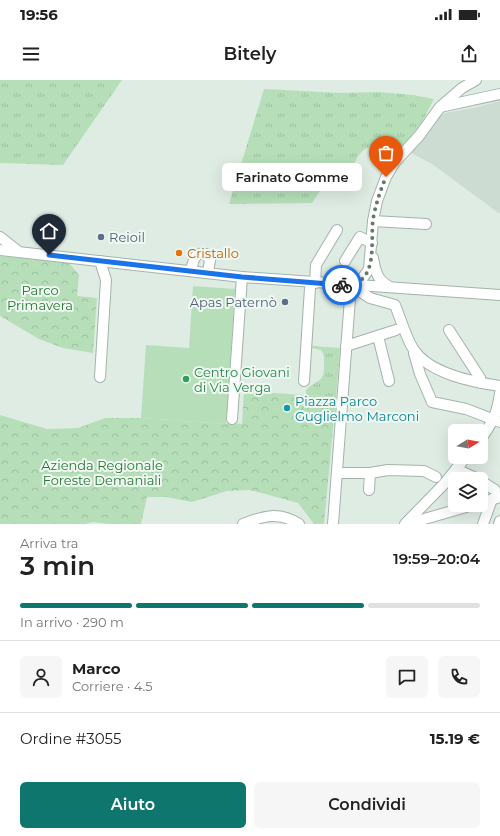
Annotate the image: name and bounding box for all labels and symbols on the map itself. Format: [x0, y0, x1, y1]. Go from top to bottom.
pin [369, 136, 403, 177]
callout: Farinato Gomme [222, 163, 362, 191]
pin [32, 214, 66, 255]
place label: Reioil [109, 229, 145, 245]
marker: Reioil [96, 232, 106, 242]
place label: Cristallo [187, 245, 239, 261]
marker: Cristallo [174, 248, 184, 258]
courier [322, 265, 362, 305]
park label: Parco Primavera [7, 282, 73, 313]
place label: Apas Paternò [190, 294, 277, 310]
marker: Apas Paternò [280, 297, 290, 307]
place label: Centro Giovani di Via Verga [194, 364, 290, 395]
marker: Centro Giovani di Via Verga [181, 374, 191, 384]
place label: Piazza Parco Guglielmo Marconi [295, 393, 419, 424]
marker: Piazza Parco Guglielmo Marconi [282, 403, 292, 413]
north arrow [448, 424, 488, 464]
park label: Azienda Regionale Foreste Demaniali [41, 457, 163, 488]

